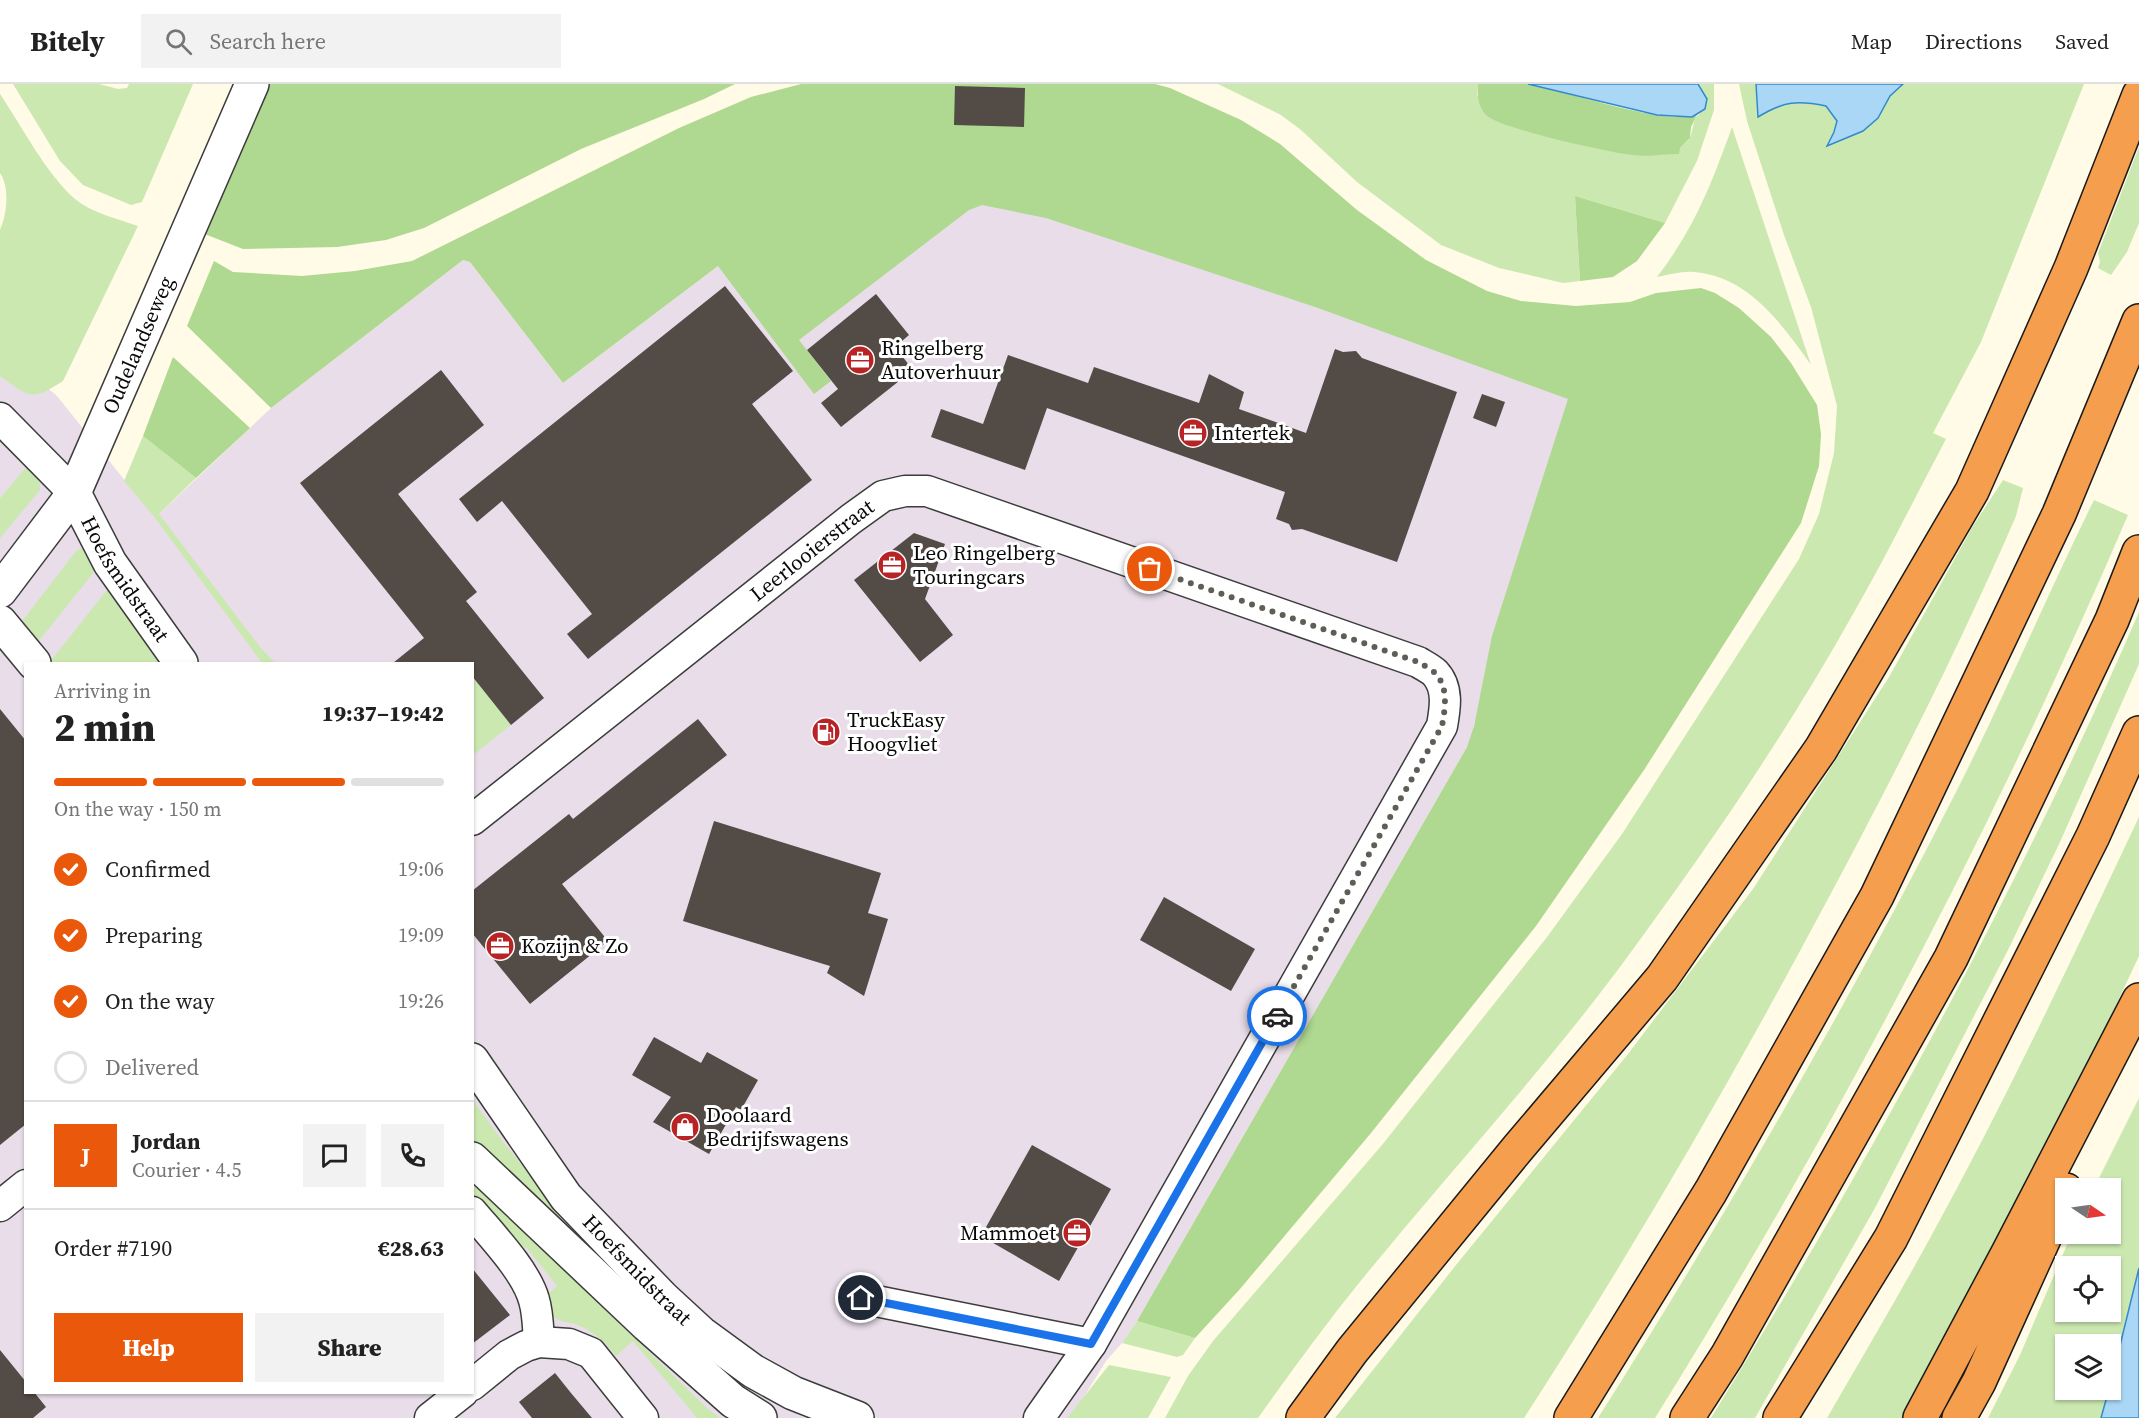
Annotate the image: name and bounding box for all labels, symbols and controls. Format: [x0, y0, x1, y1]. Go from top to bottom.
search box [141, 14, 561, 68]
text: Bitely [30, 22, 105, 60]
icon: search [162, 25, 195, 58]
text: Search here [210, 26, 326, 56]
text: Map [1851, 27, 1892, 56]
text: Directions [1925, 27, 2022, 56]
text: Saved [2055, 27, 2109, 56]
street label: Oudelandseweg [95, 271, 181, 418]
place label: Ringelberg Autoverhuur [881, 333, 1001, 386]
office icon: Ringelberg Autoverhuur [844, 344, 876, 376]
office icon: Intertek [1177, 417, 1209, 449]
place label: Intertek [1214, 418, 1291, 447]
street label: Leerlooierstraat [744, 492, 880, 608]
street label: Hoefsmidstraat [74, 511, 177, 648]
place label: Leo Ringelberg Touringcars [913, 538, 1055, 591]
pin [1124, 543, 1175, 594]
office icon: Leo Ringelberg Touringcars [876, 549, 908, 581]
icon: bag [1133, 552, 1166, 585]
text: Arriving in [54, 677, 151, 705]
text: 19:37–19:42 [322, 698, 444, 728]
text: 2 min [54, 701, 156, 754]
place label: TruckEasy Hoogvliet [847, 705, 945, 758]
fuel station icon: TruckEasy Hoogvliet [810, 716, 842, 748]
text: On the way · 150 m [54, 795, 221, 823]
icon: check [54, 853, 87, 886]
text: Confirmed [105, 854, 210, 884]
text: 19:06 [398, 855, 444, 883]
icon: check [54, 919, 87, 952]
text: Preparing [105, 920, 202, 950]
text: 19:09 [398, 921, 444, 949]
office icon: Kozijn & Zo [484, 930, 516, 962]
place label: Kozijn & Zo [521, 931, 629, 960]
icon: check [54, 985, 87, 1018]
text: On the way [105, 986, 214, 1016]
courier [1247, 986, 1307, 1046]
text: 19:26 [398, 987, 444, 1015]
icon: car [1261, 1000, 1294, 1033]
text: Delivered [105, 1052, 199, 1082]
place label: Doolaard Bedrijfswagens [706, 1100, 849, 1153]
shop icon: Doolaard Bedrijfswagens [669, 1111, 701, 1143]
button: chat [303, 1124, 366, 1187]
button: phone [381, 1124, 444, 1187]
text: Jordan [132, 1126, 200, 1156]
text: J [81, 1140, 90, 1170]
text: Courier · 4.5 [132, 1156, 241, 1184]
north arrow [2055, 1178, 2121, 1244]
map controls [2055, 1178, 2121, 1400]
street label: Hoefsmidstraat [576, 1208, 698, 1332]
office icon: Mammoet [1061, 1217, 1093, 1249]
place label: Mammoet [960, 1218, 1056, 1247]
text: Order #7190 [54, 1233, 172, 1263]
text: €28.63 [378, 1233, 444, 1263]
button: locate [2055, 1256, 2121, 1322]
pin [835, 1272, 886, 1323]
icon: home [844, 1281, 877, 1314]
button: Help [54, 1313, 243, 1382]
button: Share [255, 1313, 444, 1382]
button: layers [2055, 1334, 2121, 1400]

